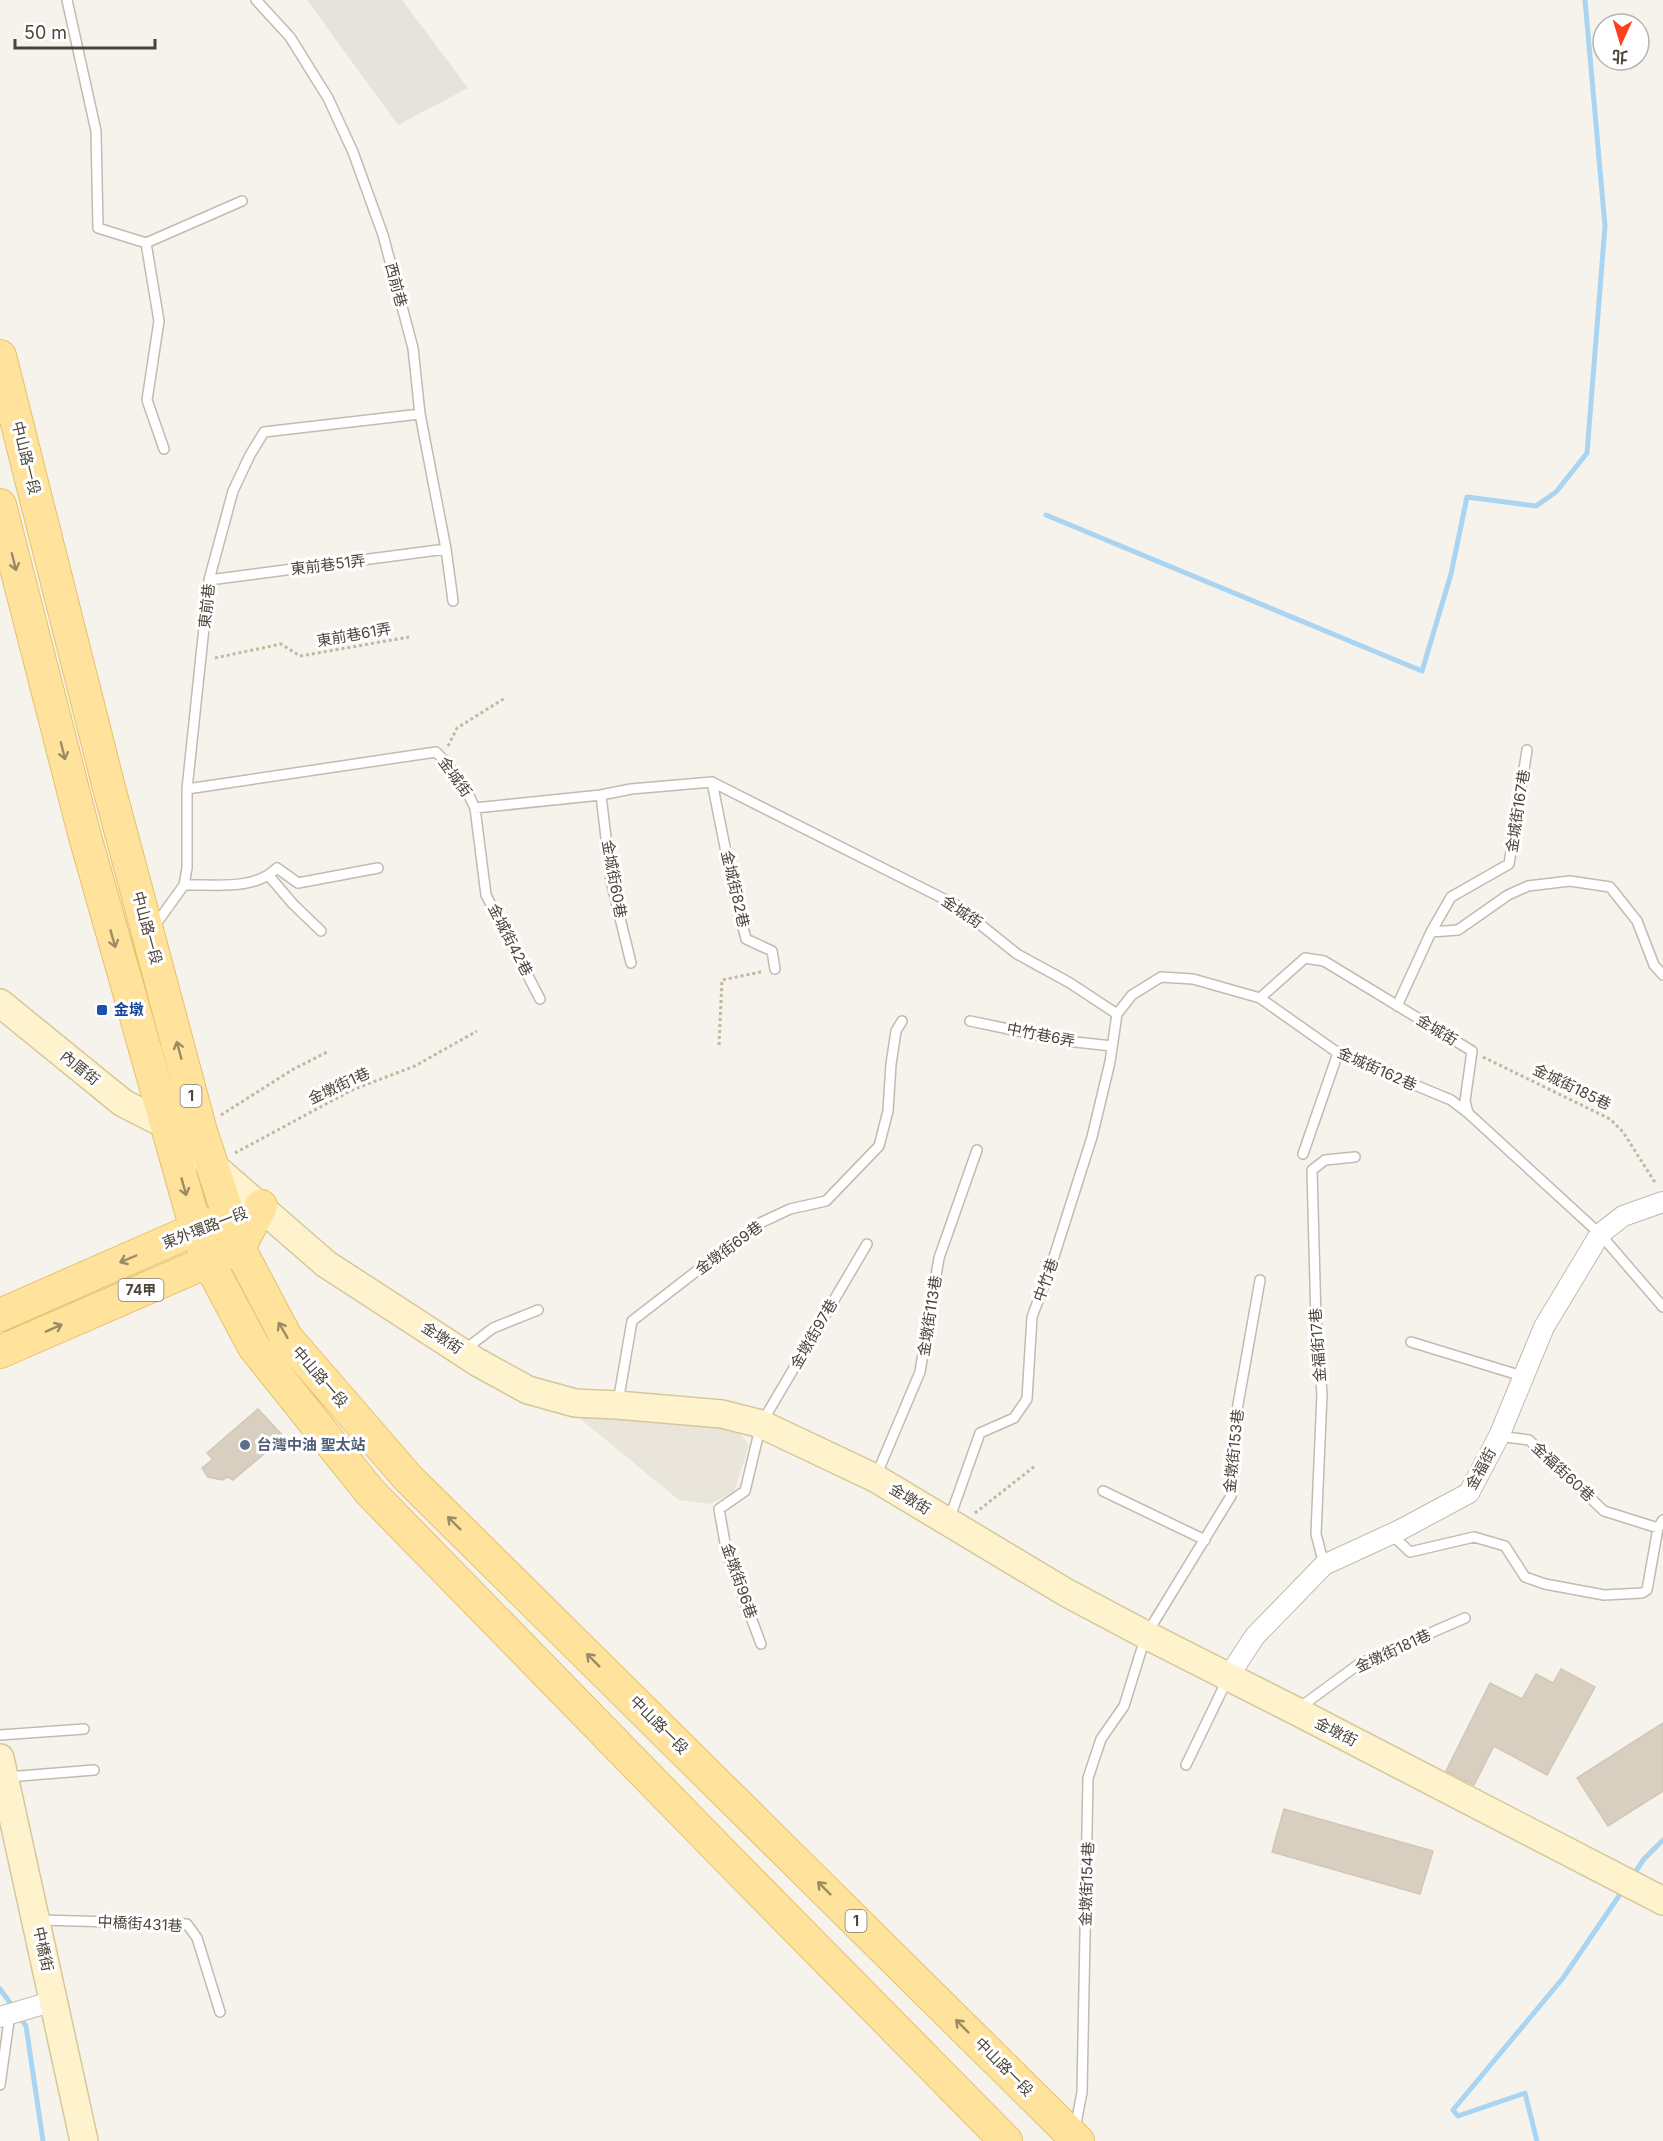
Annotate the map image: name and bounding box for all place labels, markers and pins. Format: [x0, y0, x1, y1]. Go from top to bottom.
place label: 金墩 [114, 1000, 144, 1019]
marker: 金墩 [95, 1003, 109, 1017]
place label: 台灣中油 聖太站 [257, 1435, 366, 1454]
marker: 台灣中油 聖太站 [238, 1438, 252, 1452]

